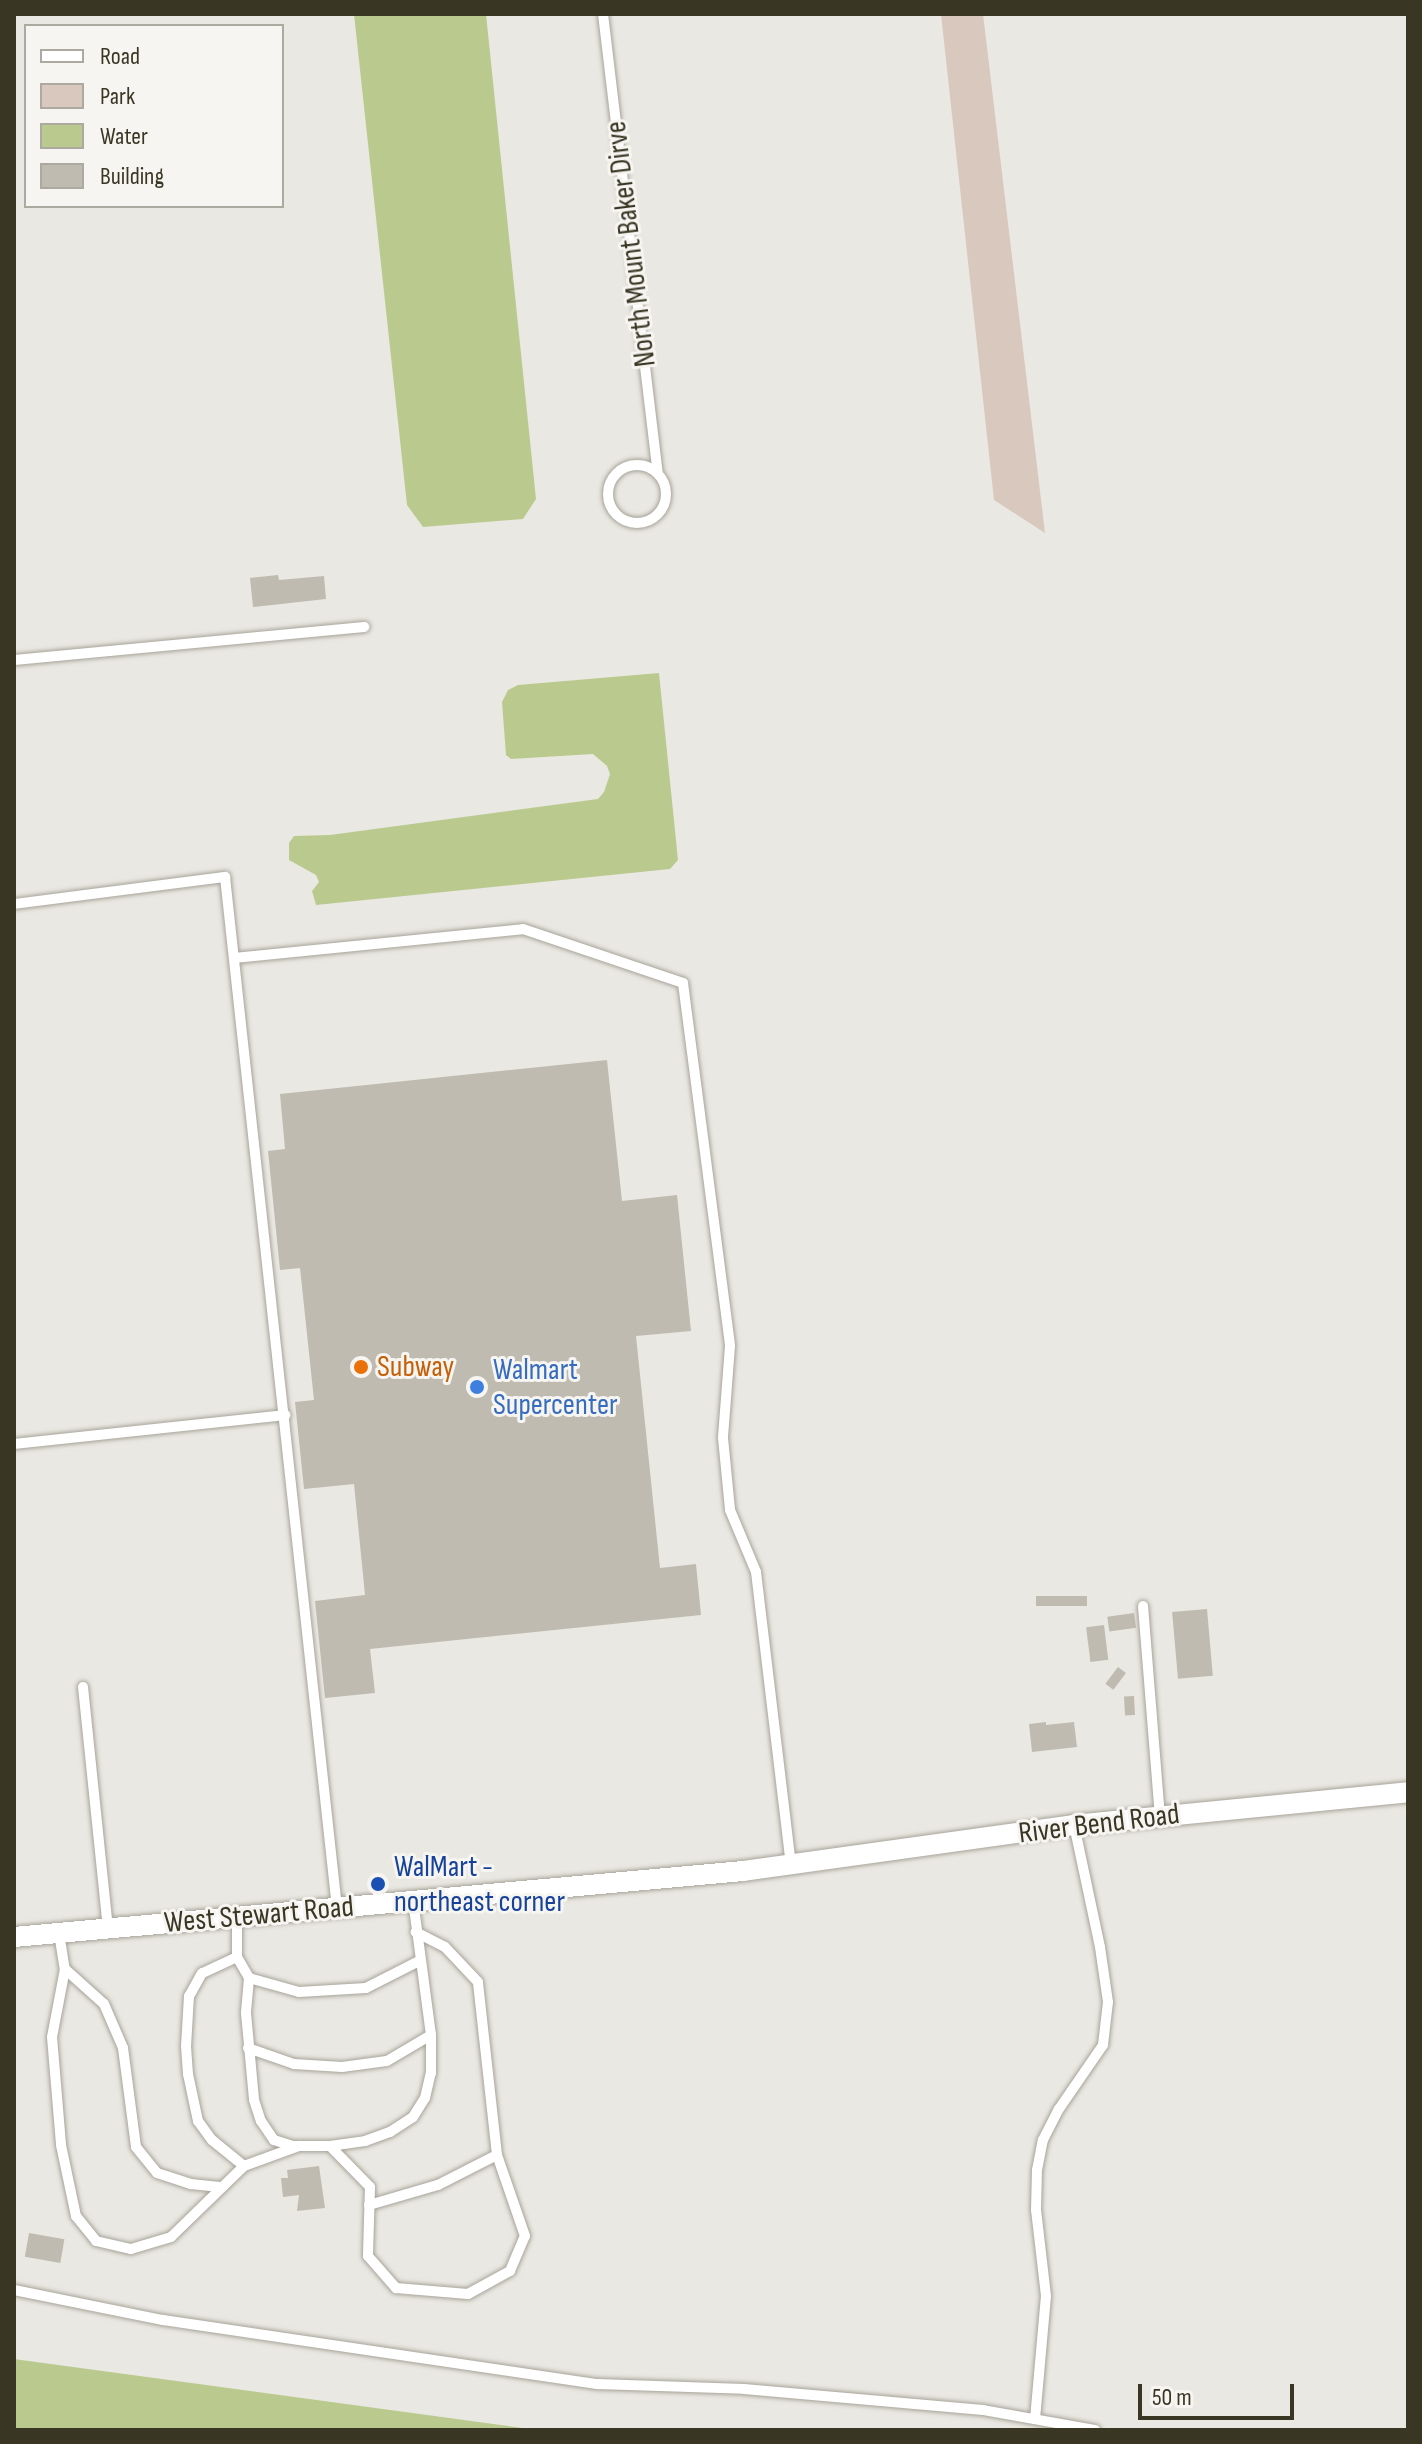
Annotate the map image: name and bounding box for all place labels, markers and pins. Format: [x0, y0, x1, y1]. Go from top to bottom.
place label: Subway [377, 1349, 454, 1385]
place label: Walmart Supercenter [493, 1352, 618, 1422]
marker: Subway [352, 1358, 370, 1376]
marker: Walmart Supercenter [468, 1378, 486, 1396]
place label: WalMart - northeast corner [394, 1849, 565, 1920]
marker: WalMart - northeast corner [369, 1875, 387, 1893]

